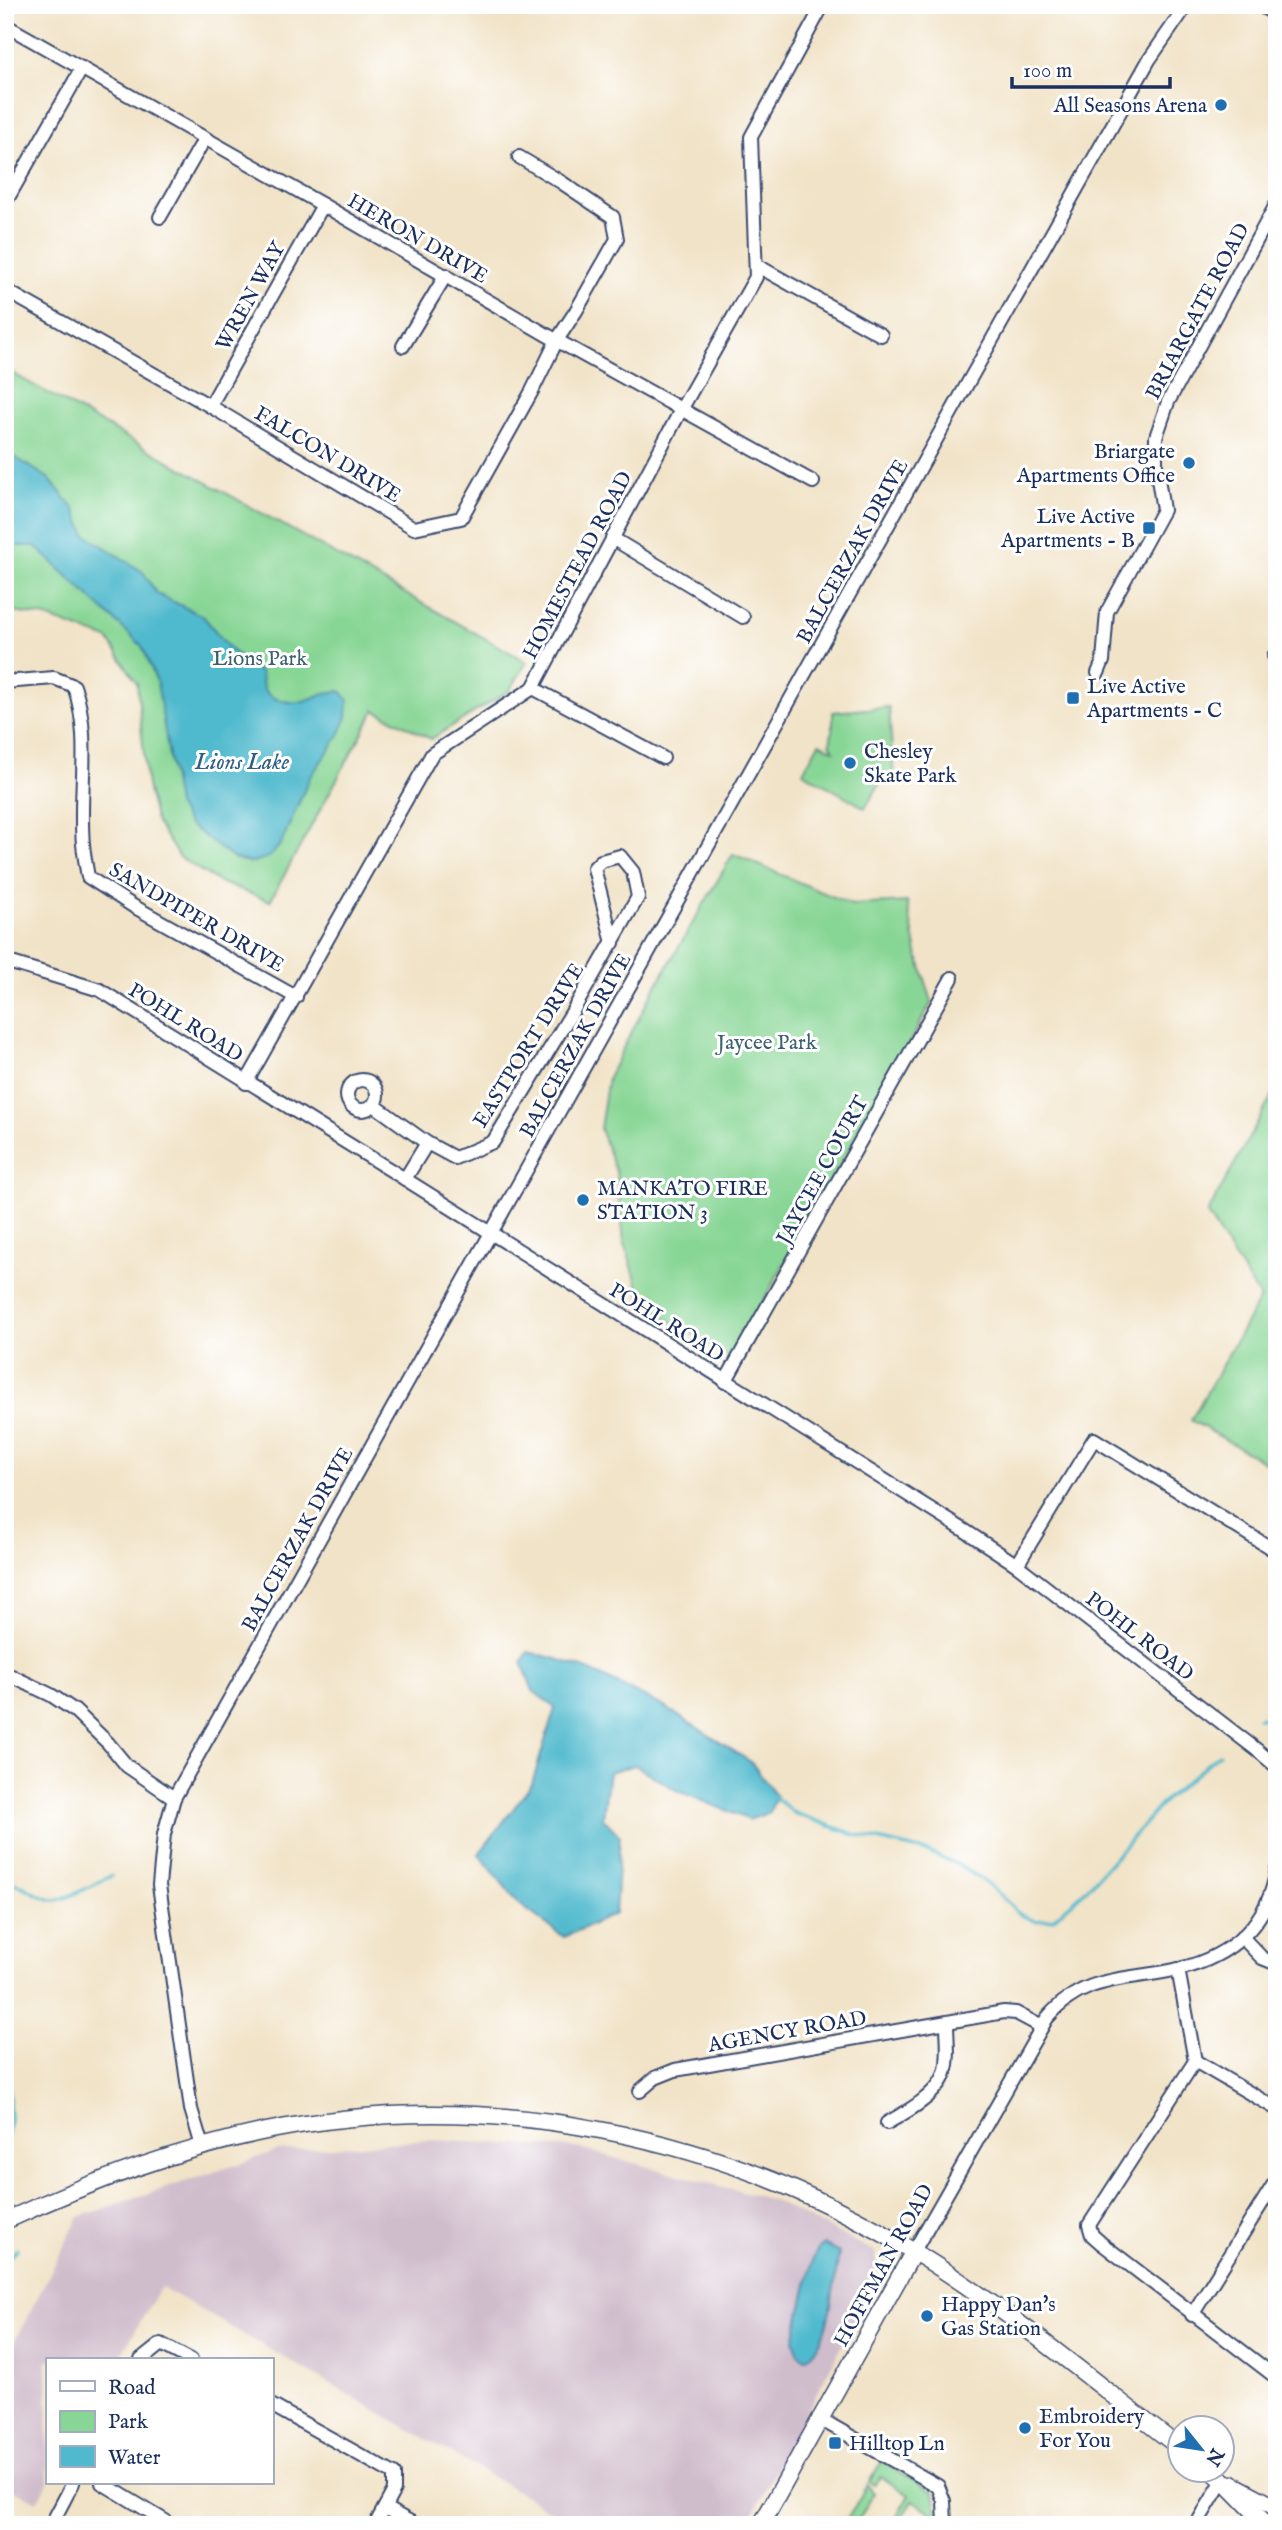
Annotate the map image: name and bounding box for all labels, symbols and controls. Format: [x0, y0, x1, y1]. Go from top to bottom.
scale bar [1012, 46, 1170, 90]
text: 100 m [1023, 58, 1072, 85]
place label: All Seasons Arena [1053, 93, 1208, 120]
marker: All Seasons Arena [1213, 97, 1229, 113]
street label: HERON DRIVE [342, 188, 492, 290]
street label: BRIARGATE ROAD [1140, 219, 1256, 405]
street label: WREN WAY [210, 236, 293, 356]
street label: FALCON DRIVE [249, 401, 406, 510]
place label: Briargate Apartments Office [1016, 439, 1175, 490]
street label: BALCERZAK DRIVE [791, 455, 915, 649]
marker: Briargate Apartments Office [1181, 455, 1197, 471]
street label: HOMESTEAD ROAD [517, 467, 639, 664]
place label: Live Active Apartments - B [1000, 504, 1135, 555]
marker: Live Active Apartments - B [1141, 520, 1157, 536]
park label: Lions Park [213, 646, 308, 673]
place label: Live Active Apartments - C [1086, 674, 1222, 725]
marker: Live Active Apartments - C [1065, 690, 1081, 706]
place label: Chesley Skate Park [864, 739, 957, 790]
water label: Lions Lake [194, 748, 290, 777]
marker: Chesley Skate Park [842, 755, 858, 771]
street label: SANDPIPER DRIVE [104, 857, 289, 979]
street label: BALCERZAK DRIVE [514, 949, 638, 1143]
street label: EASTPORT DRIVE [468, 958, 591, 1133]
street label: POHL ROAD [123, 977, 248, 1069]
park label: Jaycee Park [715, 1030, 818, 1057]
street label: JAYCEE COURT [770, 1091, 876, 1252]
place label: MANKATO FIRE STATION 3 [597, 1176, 768, 1227]
marker: MANKATO FIRE STATION 3 [575, 1192, 591, 1208]
street label: POHL ROAD [604, 1277, 729, 1369]
street label: BALCERZAK DRIVE [236, 1443, 360, 1637]
street label: POHL ROAD [1079, 1586, 1199, 1688]
street label: AGENCY ROAD [705, 2005, 869, 2060]
street label: HOFFMAN ROAD [828, 2180, 940, 2352]
place label: Happy Dan's Gas Station [941, 2292, 1056, 2343]
marker: Happy Dan's Gas Station [919, 2308, 935, 2324]
legend [46, 2358, 273, 2484]
text: Road [108, 2375, 156, 2402]
place label: Embroidery For You [1039, 2404, 1145, 2455]
text: Park [108, 2409, 149, 2436]
north arrow [1166, 2414, 1236, 2484]
marker: Embroidery For You [1017, 2420, 1033, 2436]
place label: Hilltop Ln [849, 2431, 945, 2458]
marker: Hilltop Ln [827, 2435, 843, 2451]
text: N [1199, 2443, 1229, 2470]
text: Water [108, 2445, 161, 2472]

